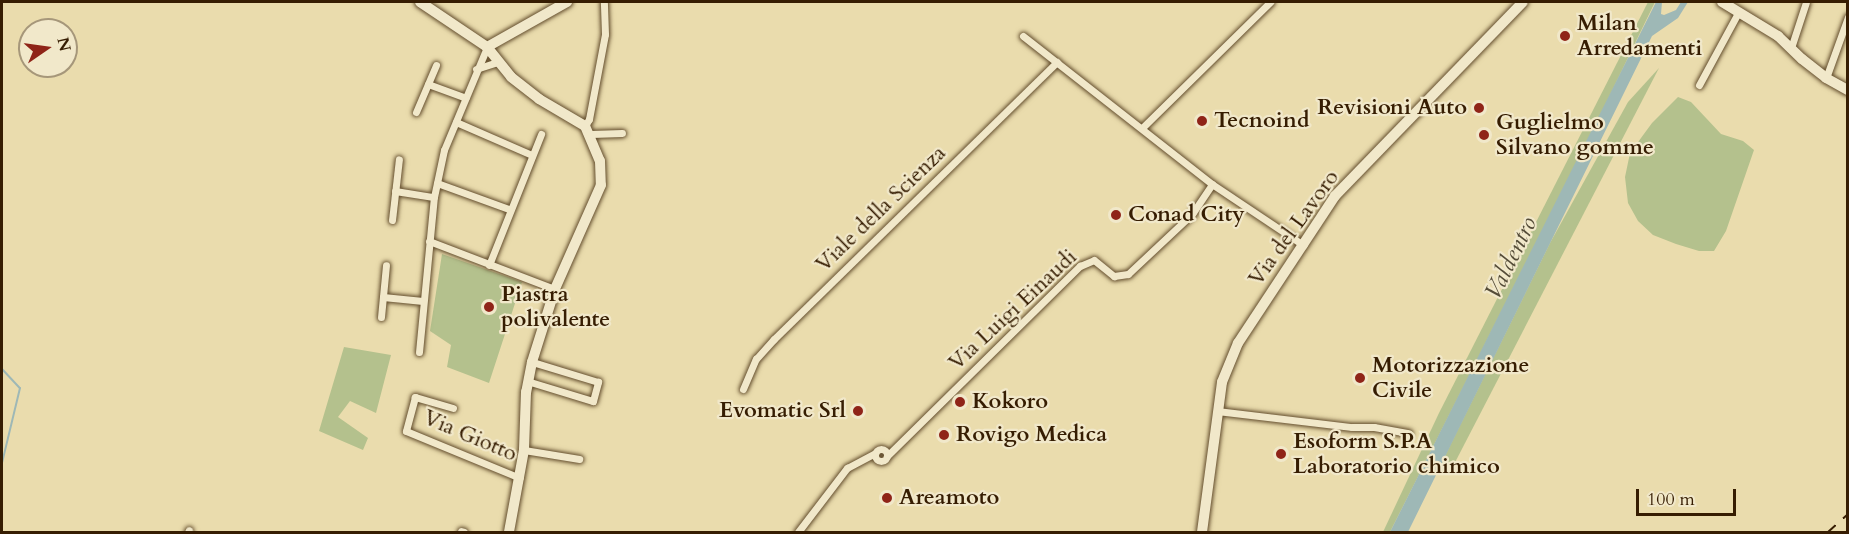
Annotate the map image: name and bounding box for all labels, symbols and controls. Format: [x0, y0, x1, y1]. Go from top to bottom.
place label: Milan Arredamenti [1577, 10, 1702, 62]
north arrow [18, 18, 78, 78]
marker: Milan Arredamenti [1558, 29, 1572, 43]
text: N [51, 35, 76, 54]
place label: Revisioni Auto [1317, 95, 1467, 121]
marker: Revisioni Auto [1472, 101, 1486, 115]
place label: Tecnoind [1214, 108, 1309, 134]
place label: Guglielmo Silvano gomme [1496, 109, 1654, 160]
marker: Tecnoind [1195, 114, 1209, 128]
marker: Guglielmo Silvano gomme [1477, 128, 1491, 142]
street label: Viale della Scienza [810, 140, 952, 278]
street label: Via del Lavoro [1243, 165, 1345, 291]
place label: Conad City [1128, 202, 1245, 228]
marker: Conad City [1109, 208, 1123, 222]
water label: Valdentro [1479, 212, 1543, 304]
street label: Via Luigi Einaudi [943, 244, 1083, 376]
place label: Piastra polivalente [501, 281, 610, 332]
marker: Piastra polivalente [482, 300, 496, 314]
place label: Motorizzazione Civile [1372, 352, 1529, 404]
marker: Motorizzazione Civile [1353, 371, 1367, 385]
place label: Kokoro [972, 389, 1048, 415]
marker: Kokoro [953, 395, 967, 409]
place label: Evomatic Srl [719, 398, 846, 424]
street label: Via Giotto [419, 404, 521, 468]
marker: Evomatic Srl [851, 404, 865, 418]
place label: Rovigo Medica [956, 422, 1107, 448]
marker: Rovigo Medica [937, 428, 951, 442]
place label: Esoform S.P.A Laboratorio chimico [1293, 428, 1500, 480]
marker: Esoform S.P.A Laboratorio chimico [1274, 447, 1288, 461]
scale bar [1639, 477, 1740, 515]
place label: Areamoto [899, 485, 999, 511]
text: 100 m [1647, 487, 1695, 512]
marker: Areamoto [880, 491, 894, 505]

